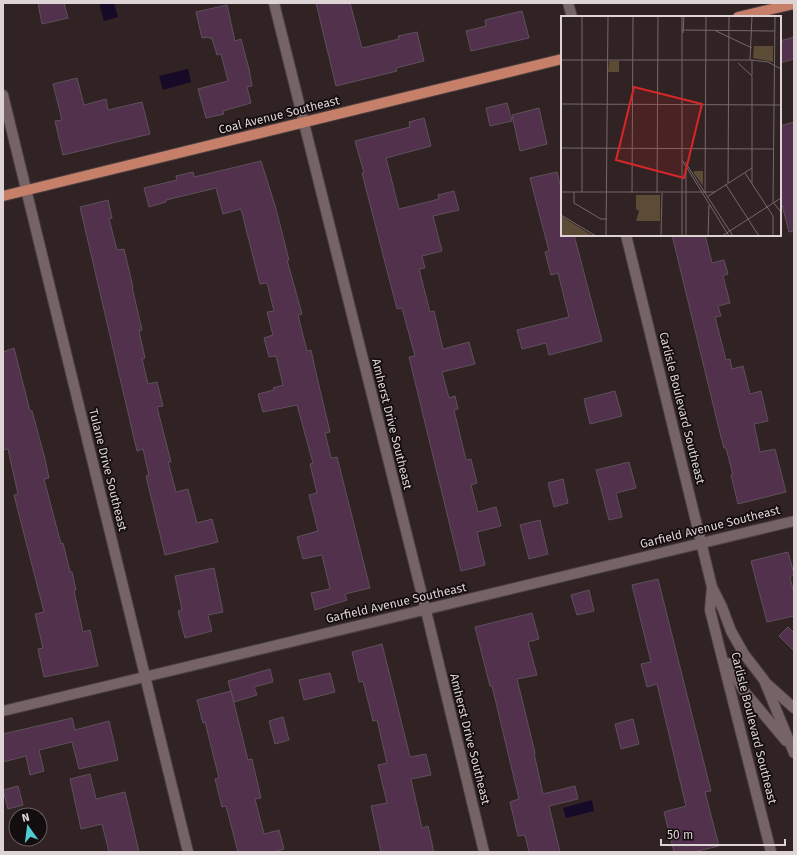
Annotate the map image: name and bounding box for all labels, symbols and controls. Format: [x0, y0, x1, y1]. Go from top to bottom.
inset map [561, 16, 781, 236]
street label: Coal Avenue Southeast [217, 93, 342, 137]
street label: Carlisle Boulevard Southeast [656, 331, 708, 486]
street label: Amherst Drive Southeast [369, 357, 415, 491]
street label: Tulane Drive Southeast [86, 407, 130, 533]
street label: Garfield Avenue Southeast [639, 503, 782, 551]
street label: Garfield Avenue Southeast [324, 580, 468, 626]
street label: Carlisle Boulevard Southeast [728, 651, 780, 806]
street label: Amherst Drive Southeast [447, 672, 493, 806]
north arrow [8, 807, 48, 847]
text: N [21, 811, 31, 825]
scale bar [661, 821, 785, 847]
text: 50 m [667, 828, 693, 842]

